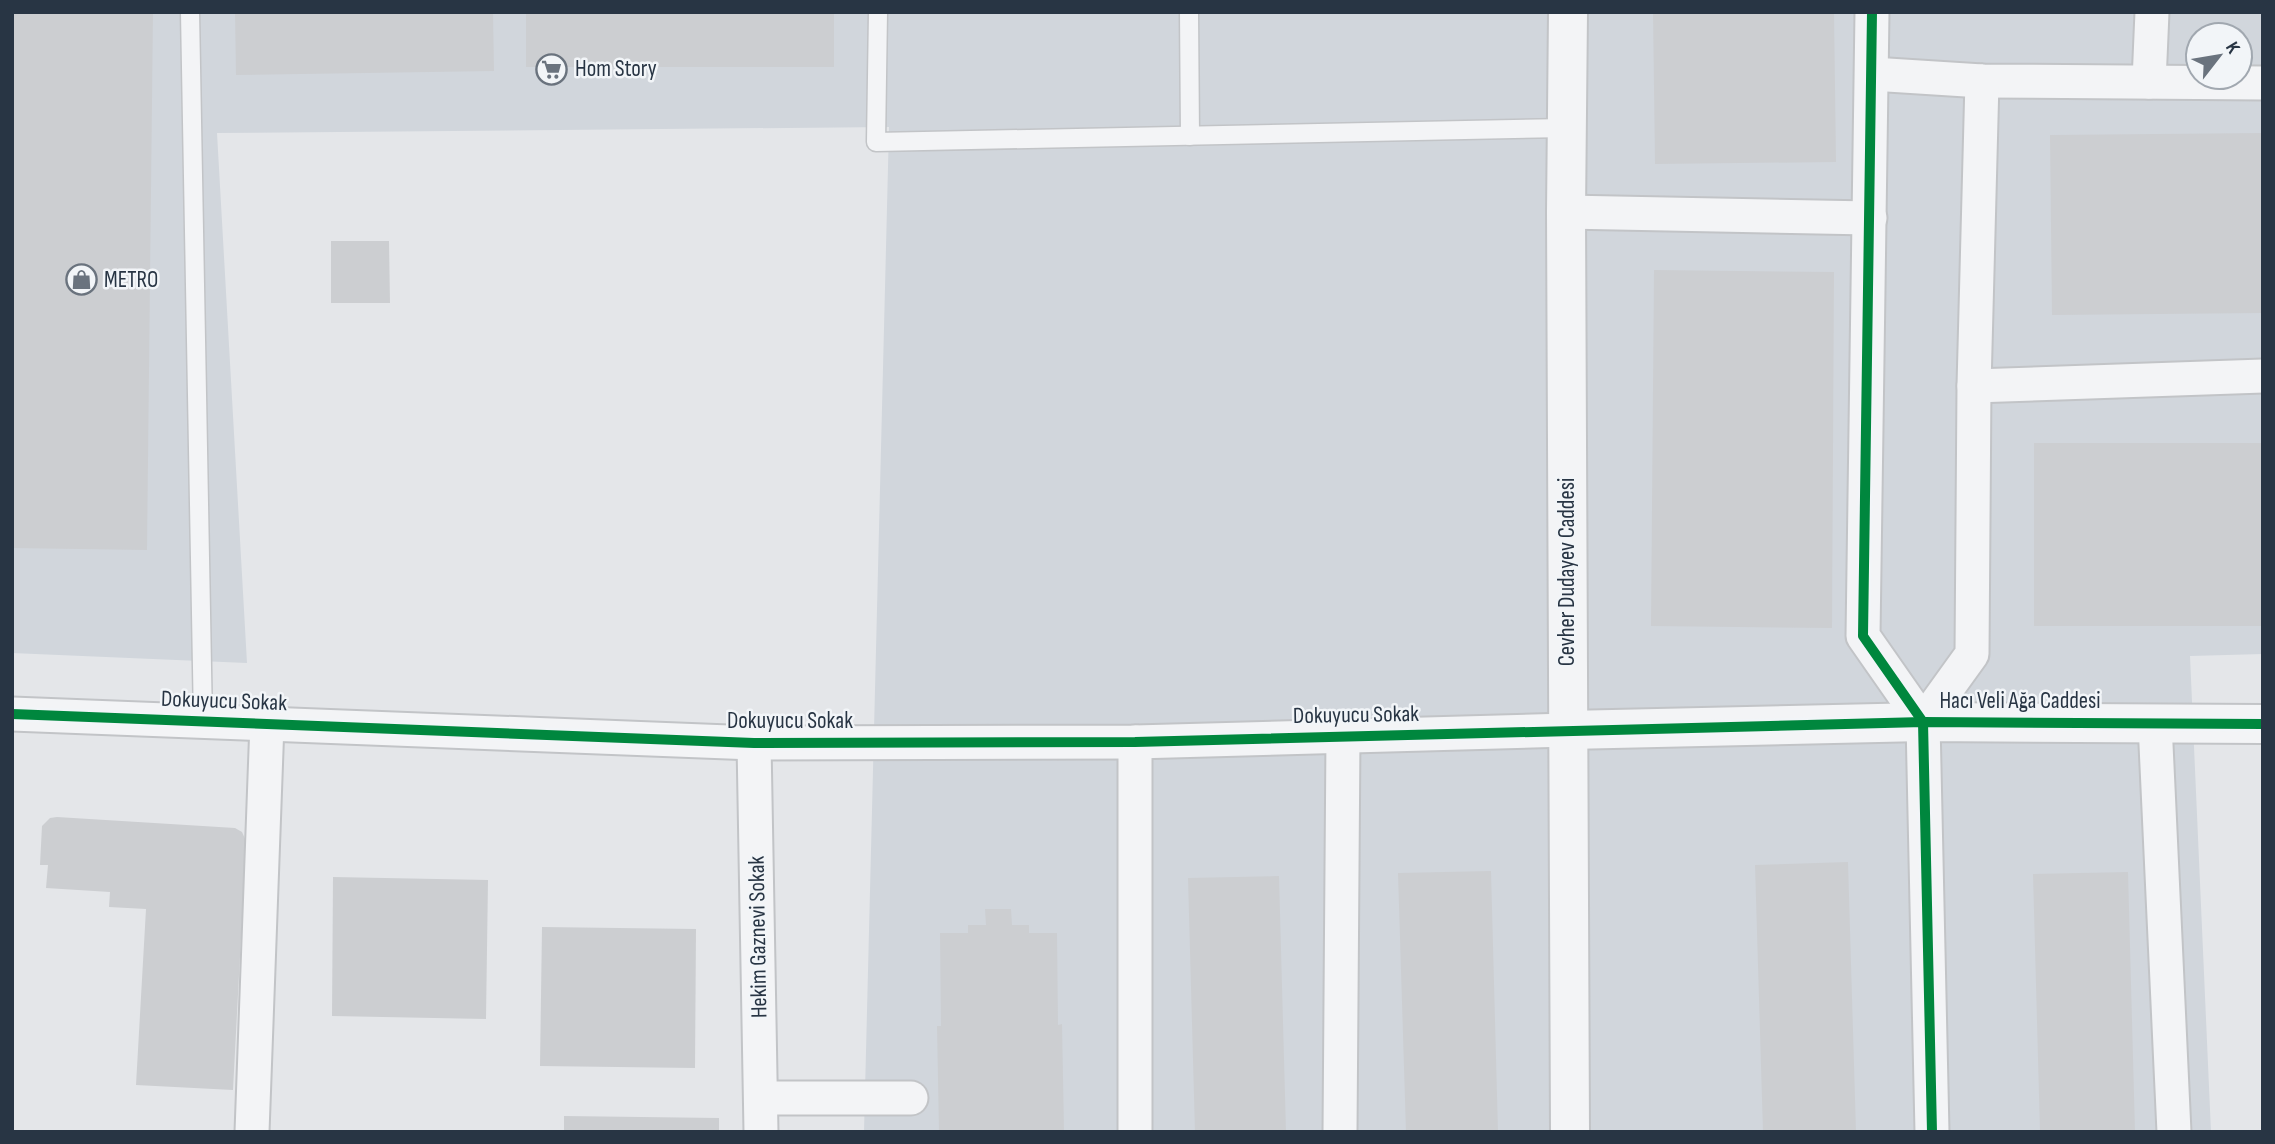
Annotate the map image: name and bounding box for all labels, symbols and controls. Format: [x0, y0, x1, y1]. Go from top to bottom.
north arrow [2184, 21, 2254, 91]
text: K [2220, 38, 2245, 58]
supermarket icon: Hom Story [535, 52, 569, 86]
place label: Hom Story [575, 55, 657, 83]
shop icon: METRO [64, 263, 98, 297]
place label: METRO [104, 266, 158, 294]
street label: Cevher Dudayev Caddesi [1553, 478, 1581, 666]
street label: Dokuyucu Sokak [161, 685, 288, 717]
street label: Hacı Veli Ağa Caddesi [1939, 687, 2101, 715]
street label: Dokuyucu Sokak [1293, 700, 1419, 730]
street label: Dokuyucu Sokak [727, 707, 853, 735]
street label: Hekim Gaznevi Sokak [743, 855, 773, 1018]

